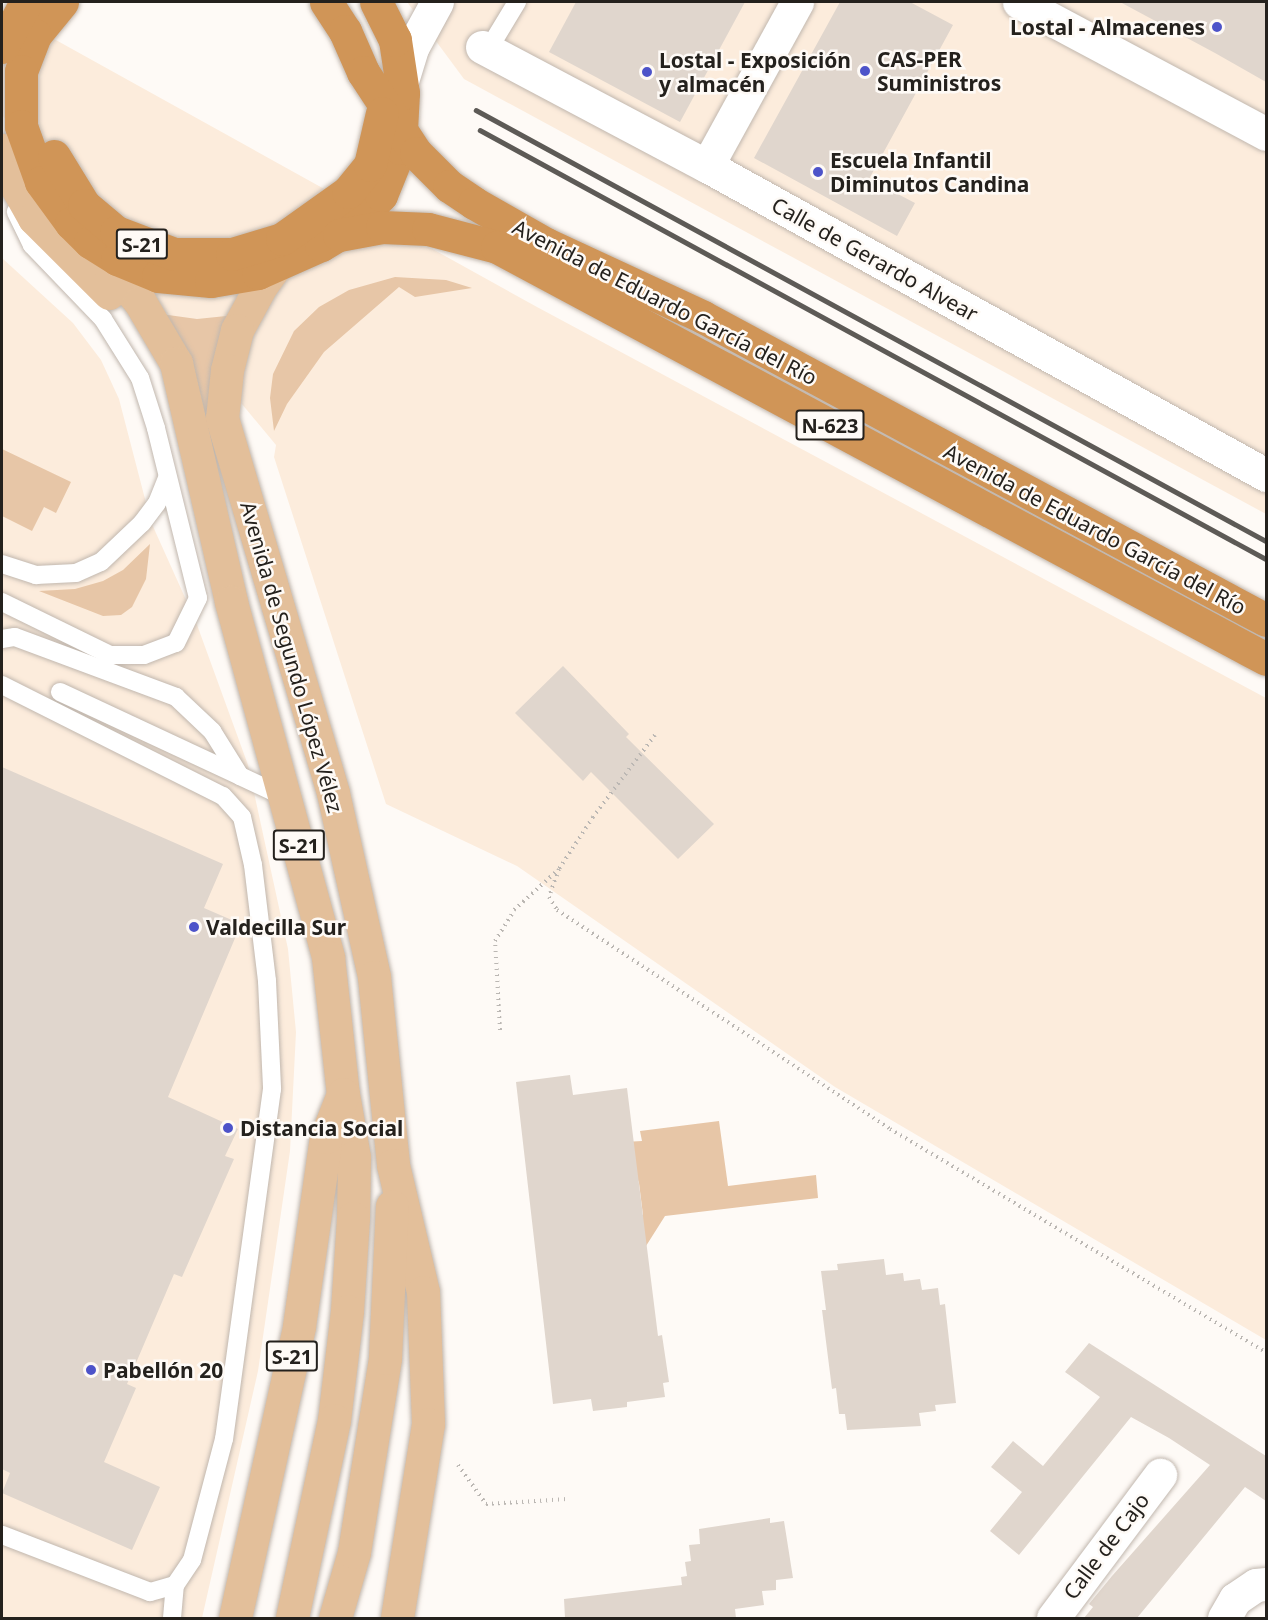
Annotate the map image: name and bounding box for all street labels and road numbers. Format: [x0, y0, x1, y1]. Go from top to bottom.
street label: Calle de Gerardo Alvear [768, 192, 982, 326]
street label: Avenida de Eduardo García del Río [509, 214, 821, 390]
road number: S-21 [115, 227, 169, 261]
road number: N-623 [796, 408, 864, 442]
street label: Avenida de Eduardo García del Río [940, 438, 1250, 620]
street label: Avenida de Segundo López Vélez [235, 498, 349, 816]
road number: S-21 [272, 828, 326, 862]
road number: S-21 [265, 1339, 319, 1373]
street label: Calle de Cajo [1058, 1488, 1154, 1604]

